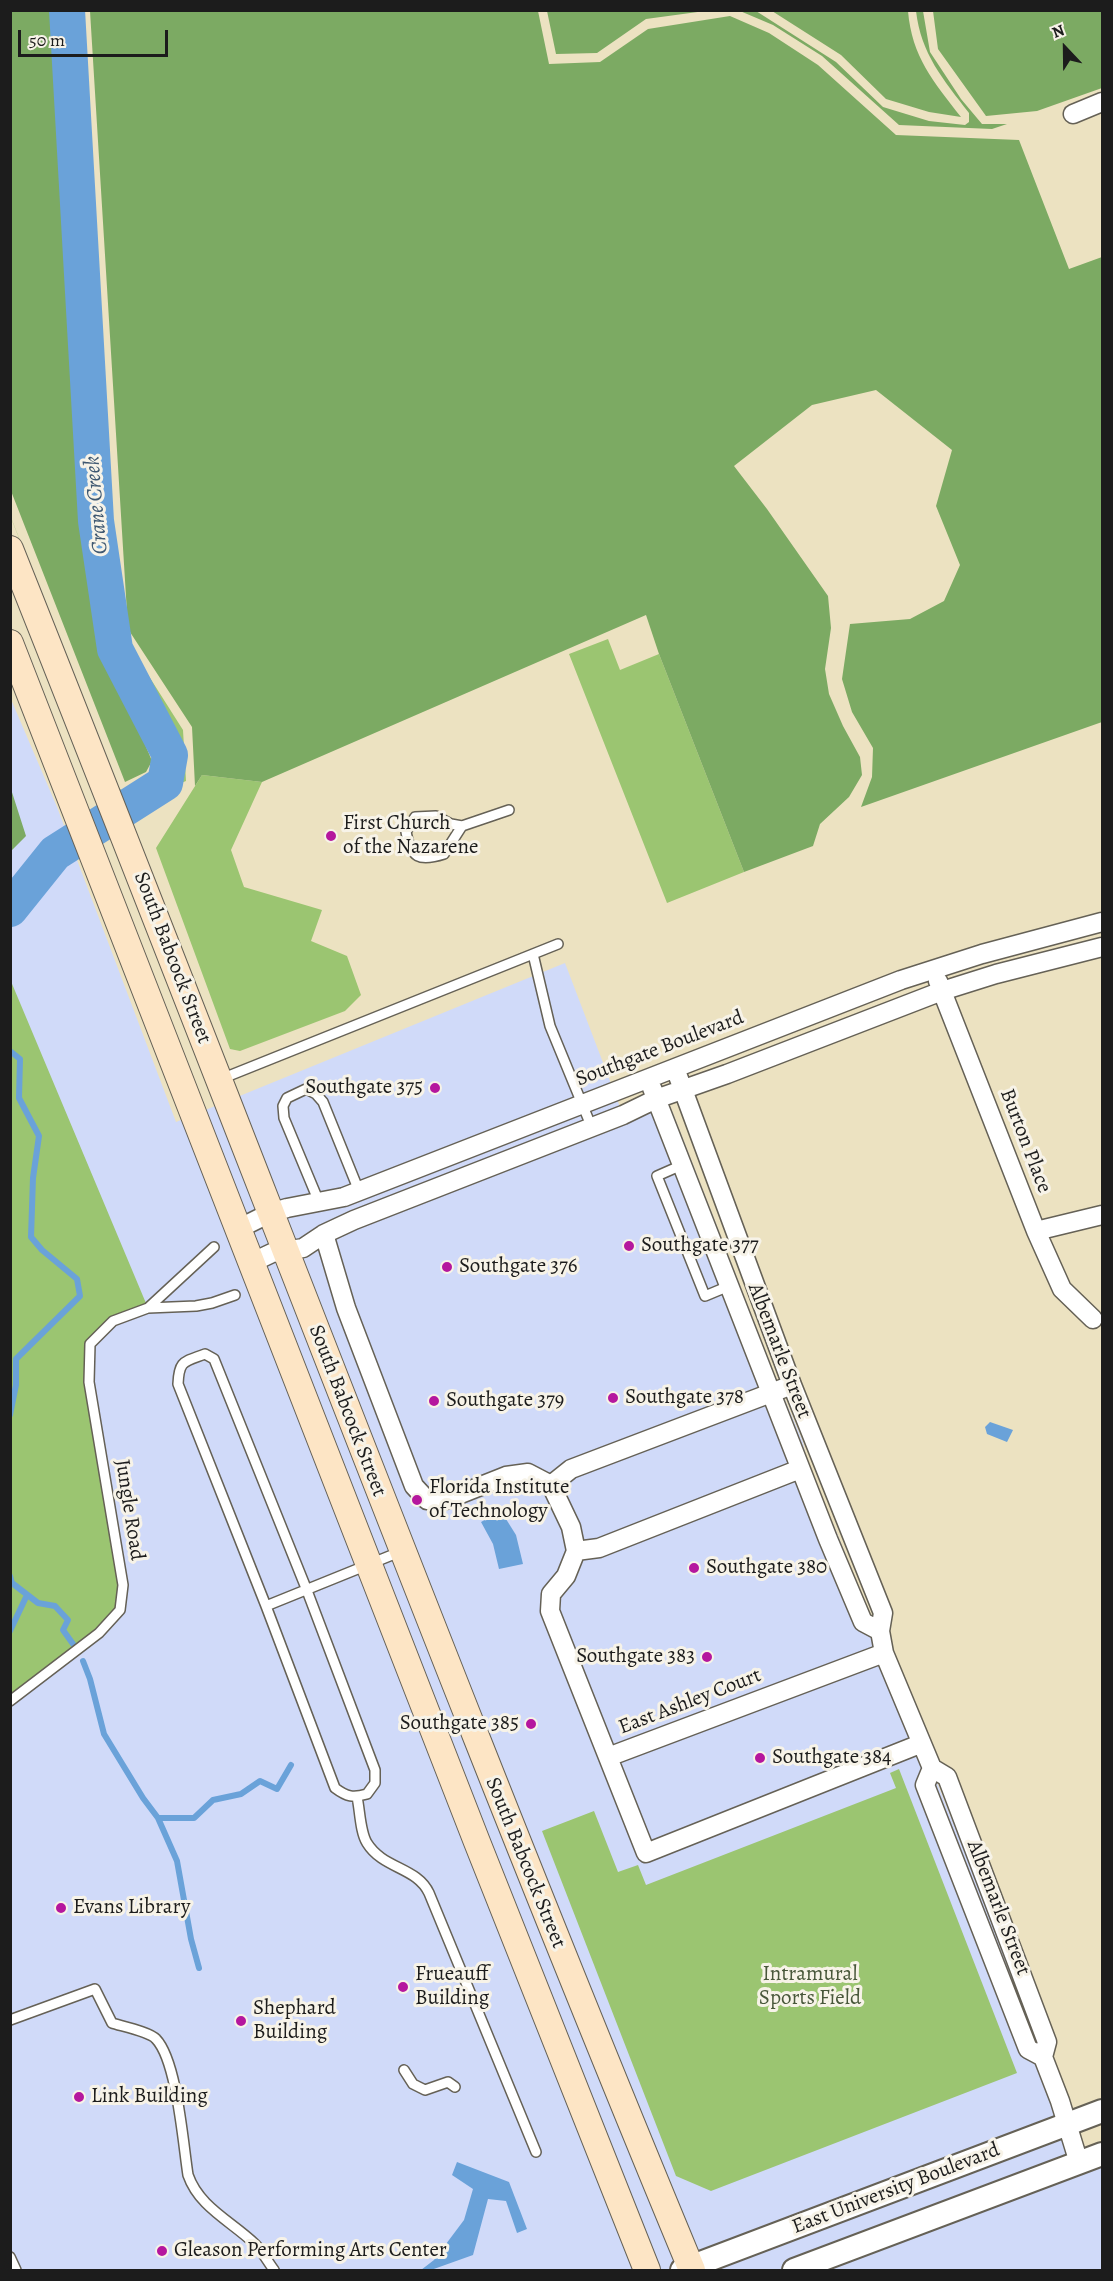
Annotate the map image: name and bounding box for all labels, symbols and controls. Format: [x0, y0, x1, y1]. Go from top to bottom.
scale bar [21, 18, 171, 56]
north arrow [1035, 18, 1095, 78]
text: N [1049, 19, 1068, 44]
text: 50 m [29, 28, 65, 52]
water label: Crane Creek [80, 455, 114, 555]
place label: First Church of the Nazarene [343, 811, 478, 861]
marker: First Church of the Nazarene [324, 829, 338, 843]
street label: South Babcock Street [128, 869, 216, 1047]
street label: Southgate Boulevard [572, 1005, 748, 1093]
place label: Southgate 375 [305, 1075, 423, 1101]
marker: Southgate 375 [428, 1081, 442, 1095]
street label: Burton Place [994, 1085, 1056, 1197]
place label: Southgate 377 [641, 1233, 759, 1259]
marker: Southgate 377 [622, 1239, 636, 1253]
place label: Southgate 376 [459, 1254, 577, 1280]
marker: Southgate 376 [440, 1260, 454, 1274]
street label: Albemarle Street [742, 1280, 816, 1422]
street label: South Babcock Street [303, 1322, 391, 1500]
place label: Southgate 378 [625, 1385, 744, 1411]
place label: Southgate 379 [446, 1388, 564, 1414]
marker: Southgate 378 [606, 1391, 620, 1405]
marker: Southgate 379 [427, 1394, 441, 1408]
street label: Jungle Road [109, 1458, 149, 1562]
place label: Florida Institute of Technology [429, 1475, 569, 1525]
marker: Florida Institute of Technology [410, 1493, 424, 1507]
place label: Southgate 380 [706, 1555, 827, 1581]
marker: Southgate 380 [687, 1561, 701, 1575]
place label: Southgate 383 [576, 1644, 695, 1670]
marker: Southgate 383 [700, 1650, 714, 1664]
street label: East Ashley Court [615, 1663, 765, 1741]
place label: Southgate 385 [400, 1711, 519, 1737]
marker: Southgate 385 [524, 1717, 538, 1731]
place label: Southgate 384 [772, 1745, 892, 1771]
marker: Southgate 384 [753, 1751, 767, 1765]
street label: South Babcock Street [479, 1774, 571, 1952]
street label: Albemarle Street [961, 1837, 1035, 1979]
place label: Evans Library [73, 1895, 190, 1921]
marker: Evans Library [54, 1901, 68, 1915]
place label: Frueauff Building [415, 1962, 489, 2012]
park label: Intramural Sports Field [759, 1962, 861, 2012]
marker: Frueauff Building [396, 1980, 410, 1994]
place label: Shephard Building [253, 1996, 336, 2046]
marker: Shephard Building [234, 2014, 248, 2028]
place label: Link Building [91, 2084, 208, 2110]
marker: Link Building [72, 2090, 86, 2104]
street label: East University Boulevard [789, 2138, 1003, 2240]
place label: Gleason Performing Arts Center [174, 2238, 447, 2264]
marker: Gleason Performing Arts Center [155, 2244, 169, 2258]

